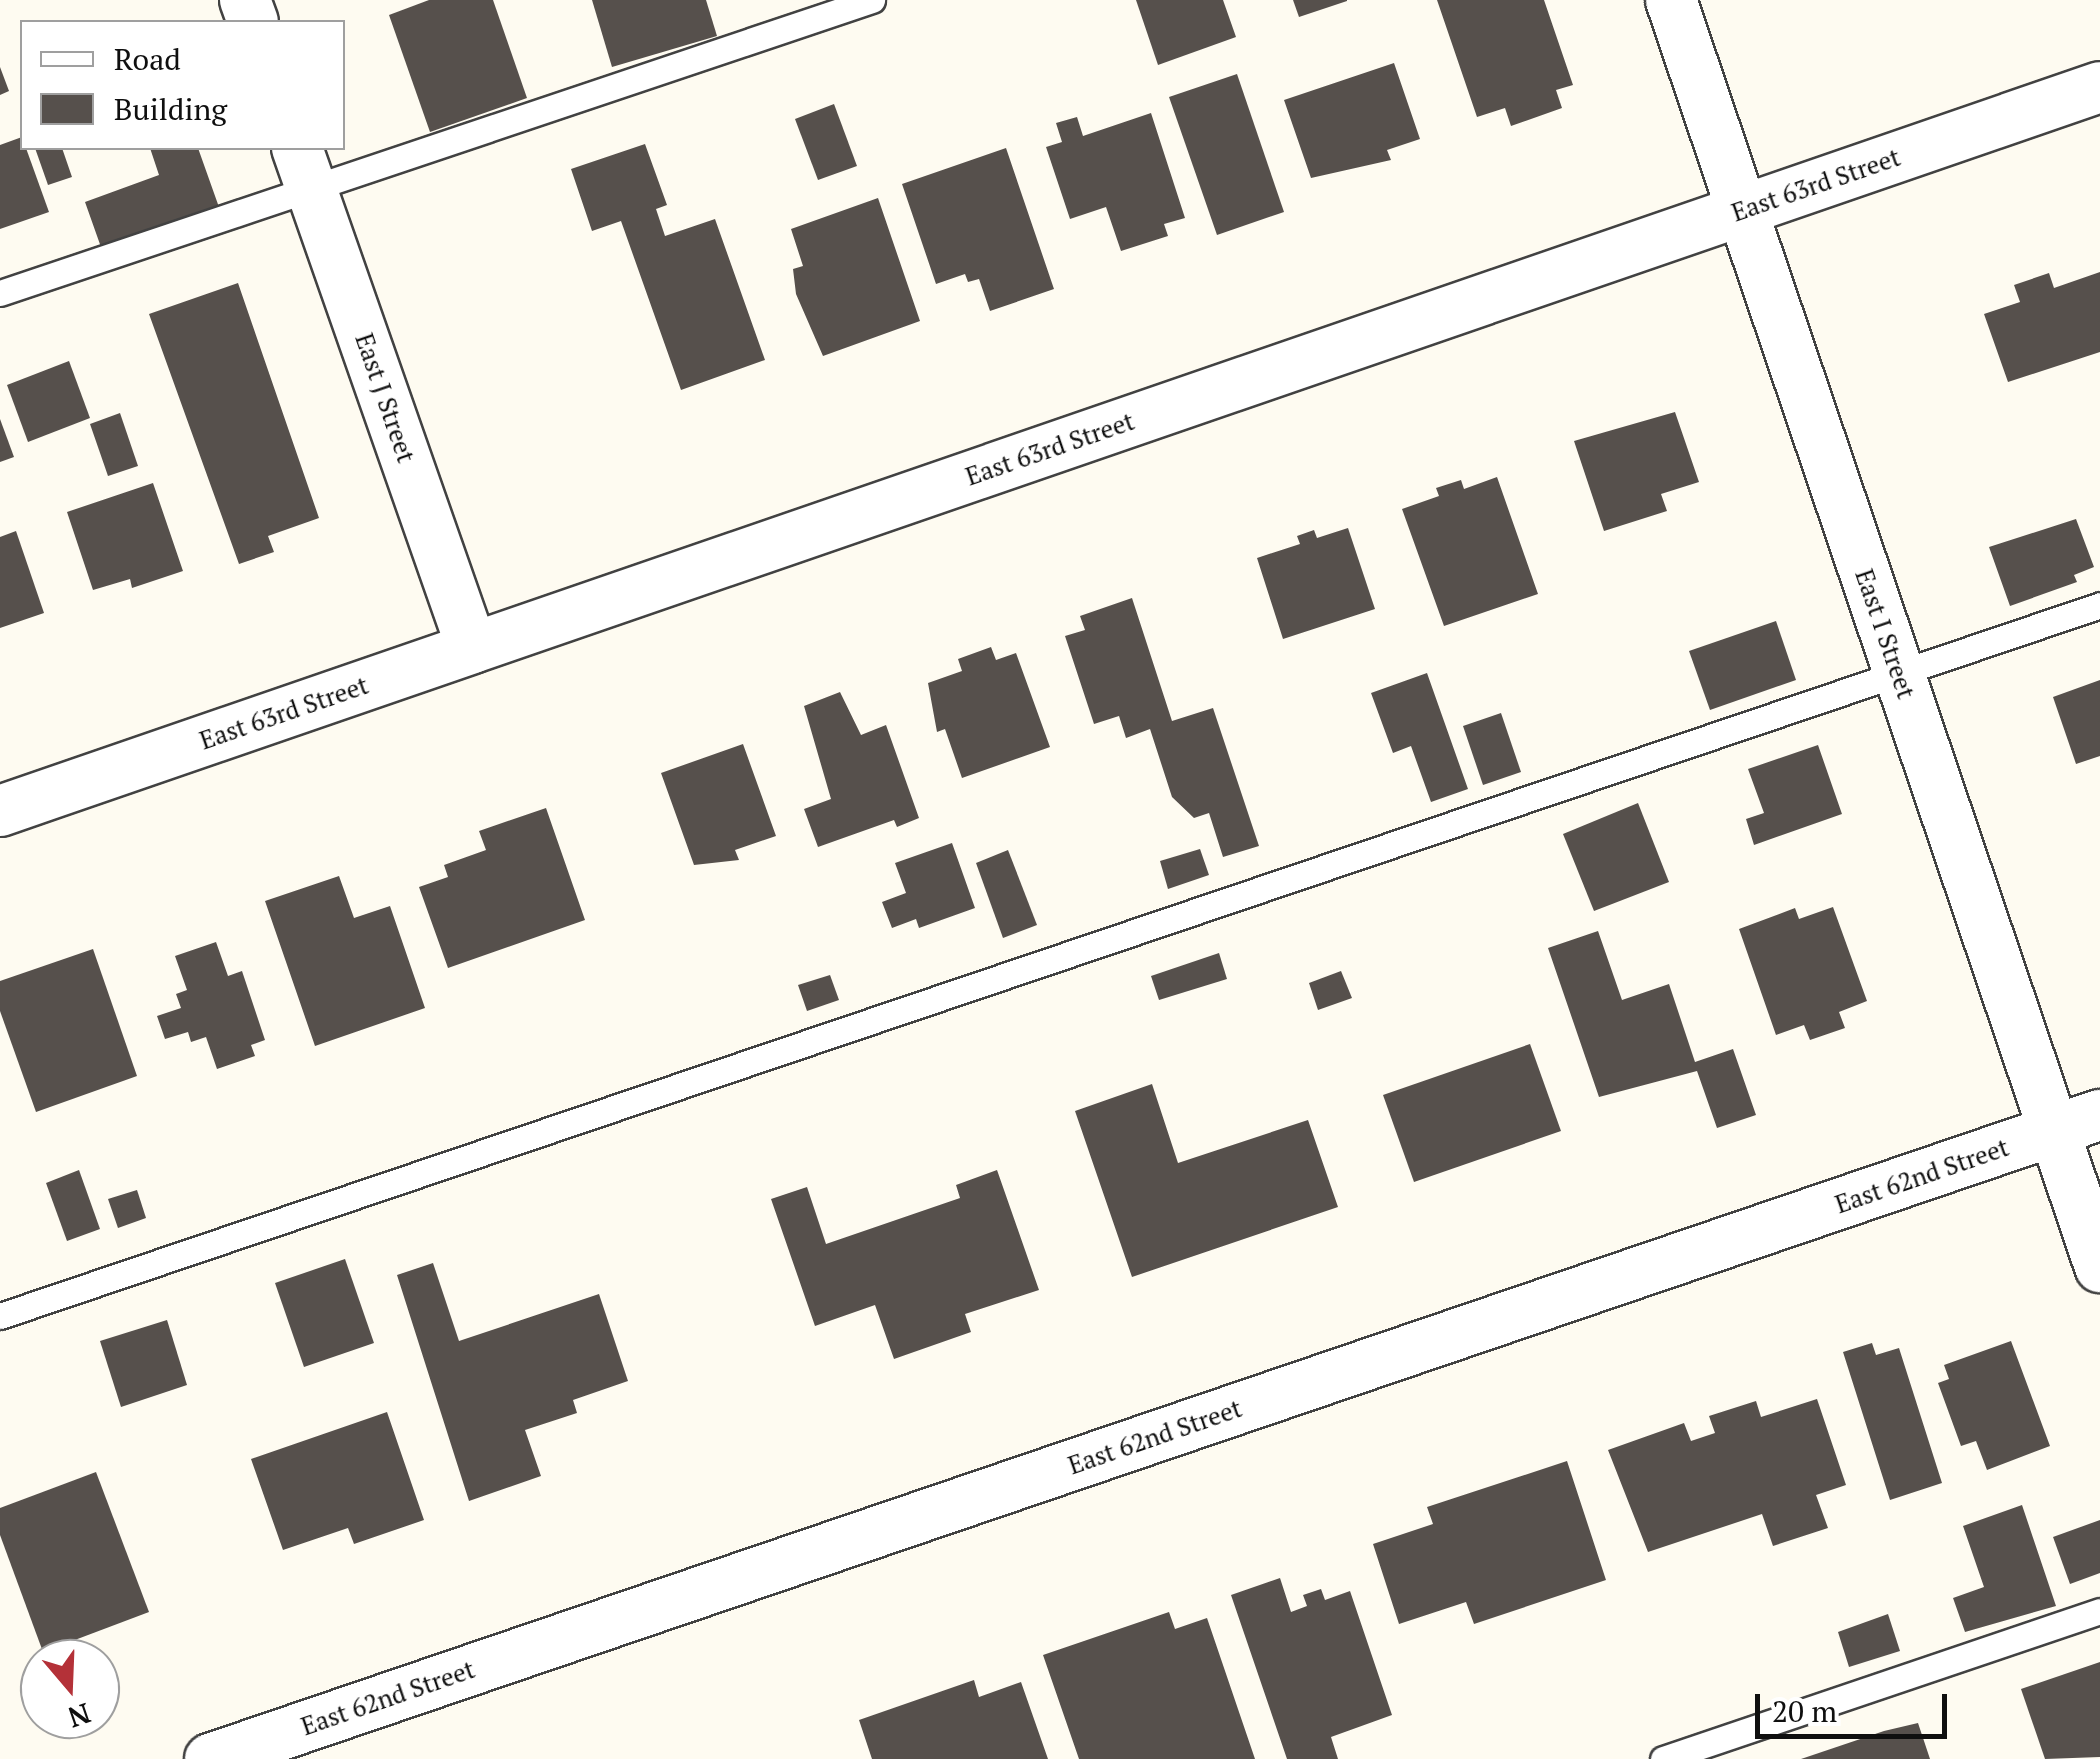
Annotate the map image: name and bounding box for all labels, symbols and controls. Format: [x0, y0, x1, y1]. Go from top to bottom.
legend [20, 20, 345, 150]
text: Road [114, 39, 181, 79]
text: Building [114, 89, 227, 129]
street label: East 63rd Street [1728, 142, 1904, 228]
street label: East J Street [349, 329, 421, 467]
street label: East 63rd Street [962, 406, 1138, 492]
street label: East I Street [1849, 565, 1921, 703]
street label: East 63rd Street [196, 670, 372, 756]
street label: East 62nd Street [1831, 1132, 2013, 1220]
street label: East 62nd Street [1064, 1393, 1246, 1481]
north arrow [20, 1639, 120, 1739]
street label: East 62nd Street [297, 1654, 479, 1742]
scale bar [1760, 1674, 1952, 1736]
text: 20 m [1772, 1691, 1837, 1731]
text: N [63, 1695, 95, 1737]

